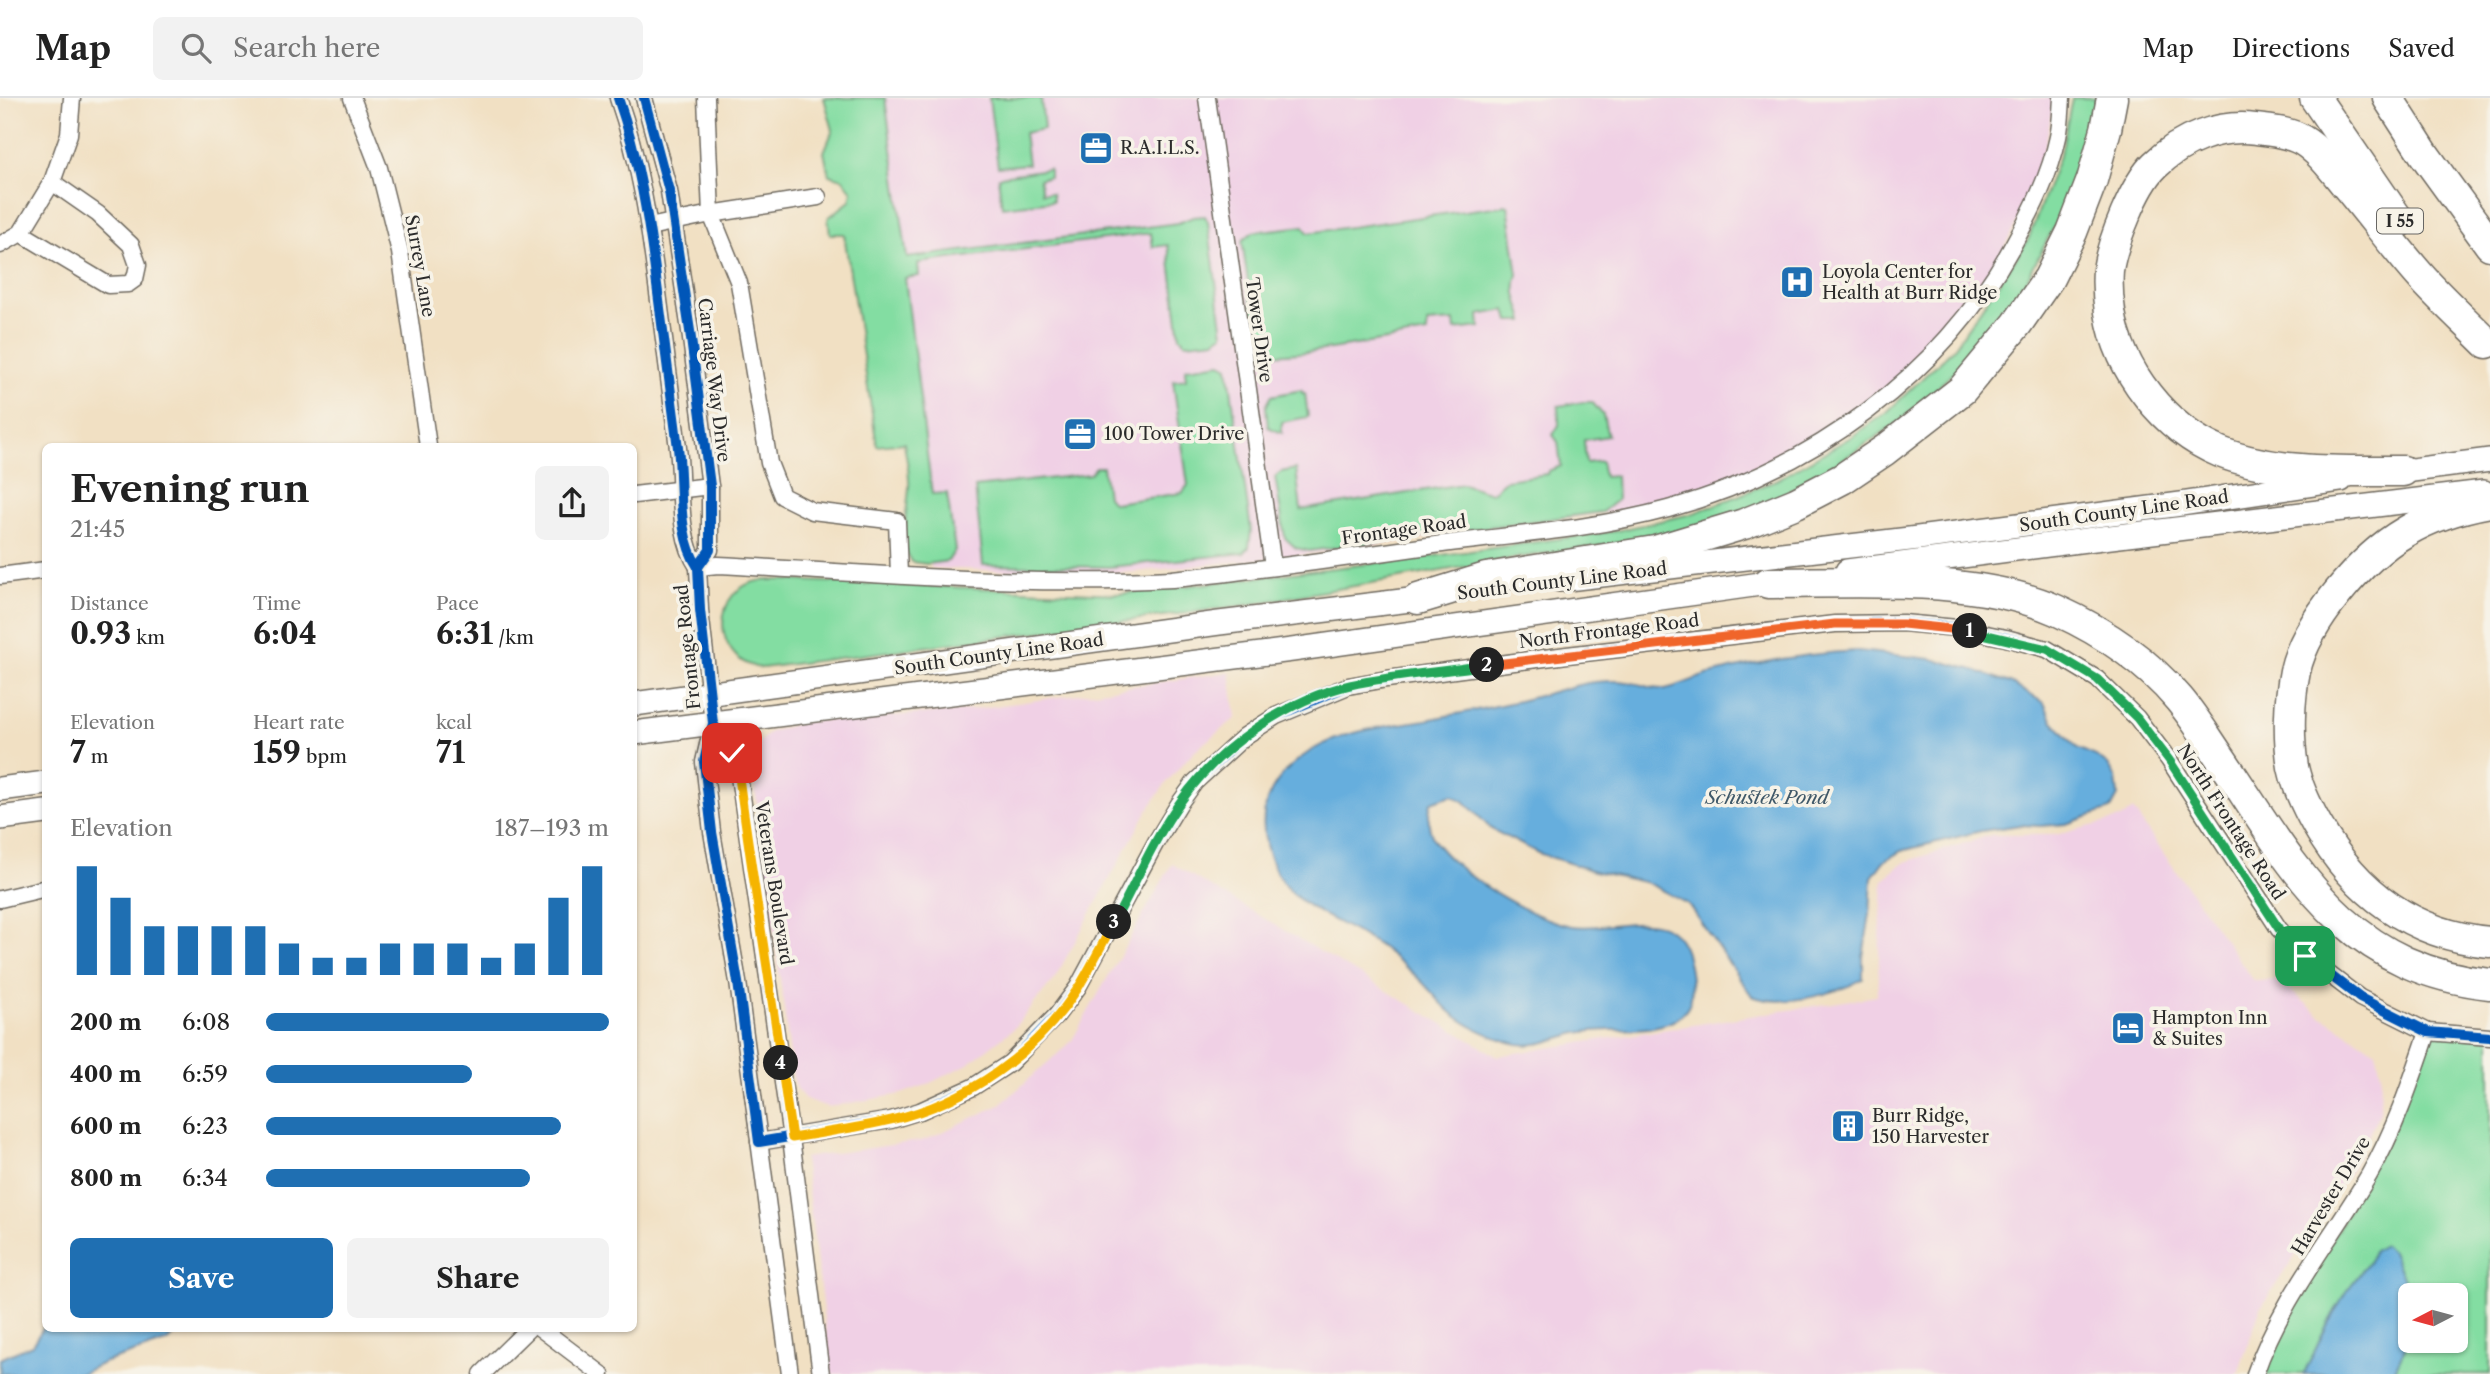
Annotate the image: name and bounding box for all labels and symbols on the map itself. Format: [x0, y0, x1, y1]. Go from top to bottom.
office icon: R.A.I.L.S. [1077, 129, 1115, 167]
place label: R.A.I.L.S. [1120, 137, 1200, 159]
road number: I 55 [2377, 209, 2423, 234]
street label: Surrey Lane [400, 213, 440, 319]
place label: Loyola Center for Health at Burr Ridge [1822, 261, 1997, 304]
hospital icon: Loyola Center for Health at Burr Ridge [1778, 263, 1816, 301]
street label: Tower Drive [1241, 276, 1277, 384]
street label: Carriage Way Drive [693, 297, 735, 463]
office icon: 100 Tower Drive [1061, 415, 1099, 453]
place label: 100 Tower Drive [1104, 423, 1244, 445]
street label: South County Line Road [2018, 485, 2230, 537]
street label: Frontage Road [1340, 510, 1468, 550]
street label: South County Line Road [1456, 557, 1668, 605]
street label: Frontage Road [670, 583, 706, 711]
street label: North Frontage Road [1518, 609, 1700, 653]
pin: 1 [1952, 614, 1988, 648]
street label: South County Line Road [893, 628, 1105, 680]
pin: 2 [1470, 648, 1504, 682]
pin [702, 723, 762, 783]
street label: North Frontage Road [2172, 740, 2290, 904]
water label: Schustek Pond [1704, 786, 1830, 809]
street label: Veterans Boulevard [750, 798, 798, 967]
pin: 3 [1096, 904, 1132, 940]
pin [2275, 926, 2335, 986]
place label: Hampton Inn & Suites [2152, 1007, 2267, 1050]
hotel icon: Hampton Inn & Suites [2109, 1009, 2147, 1047]
pin: 4 [764, 1046, 798, 1080]
place label: Burr Ridge, 150 Harvester [1872, 1105, 1989, 1148]
building icon: Burr Ridge, 150 Harvester [1829, 1107, 1867, 1145]
street label: Harvester Drive [2287, 1133, 2375, 1259]
north arrow [2398, 1283, 2468, 1353]

